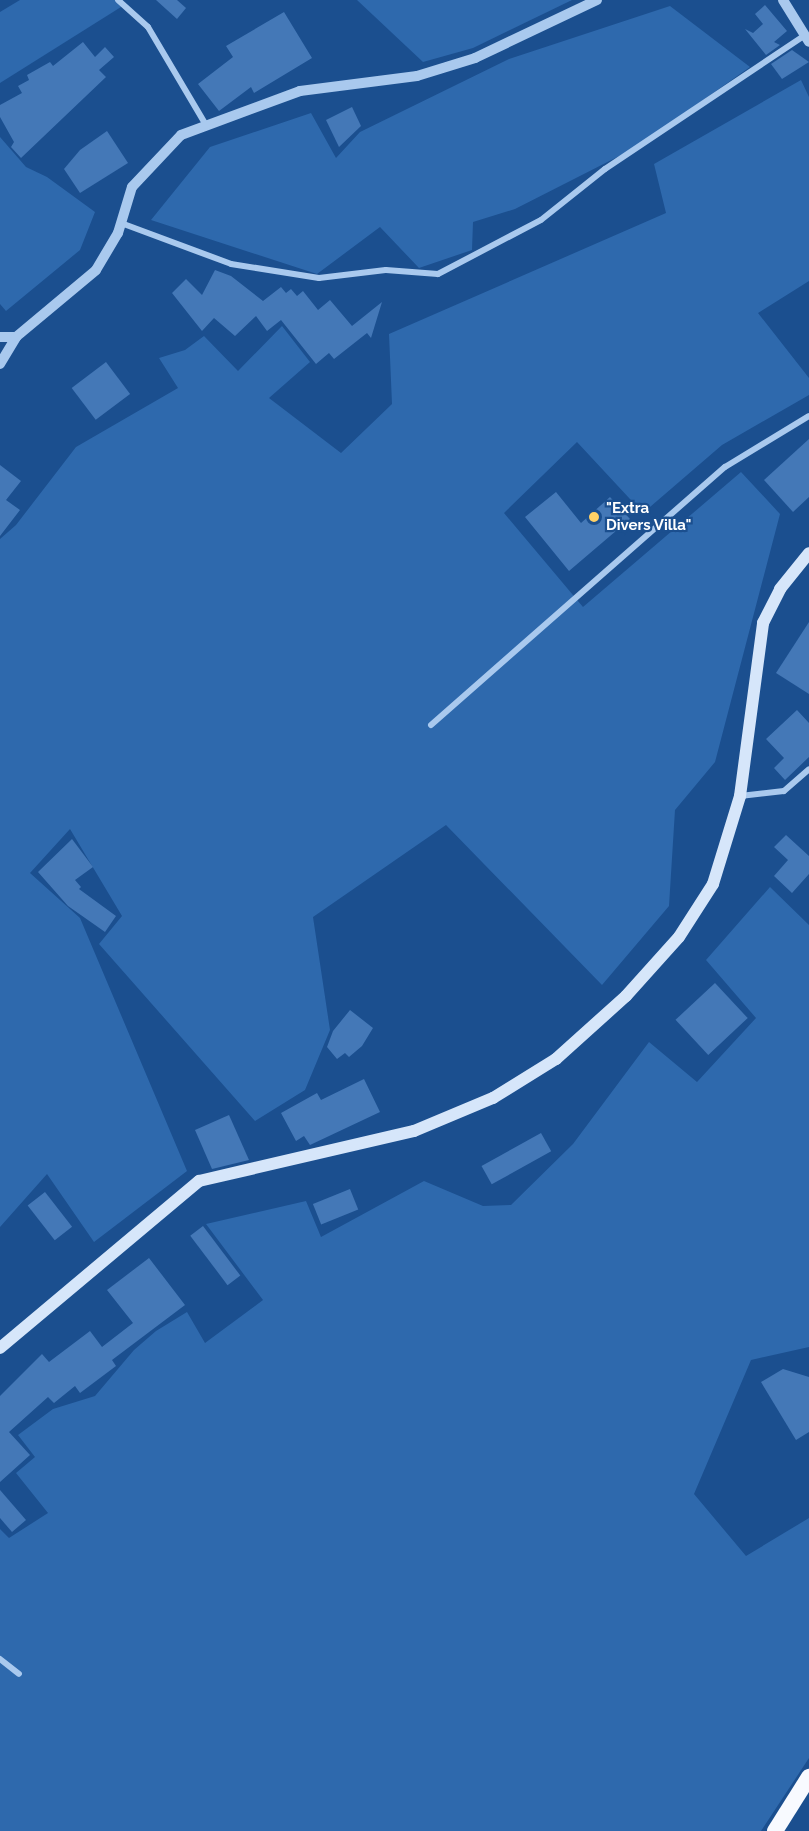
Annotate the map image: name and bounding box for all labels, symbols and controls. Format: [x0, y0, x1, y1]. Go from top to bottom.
place label: "Extra Divers Villa" [606, 499, 692, 534]
marker: "Extra Divers Villa" [587, 510, 601, 524]

